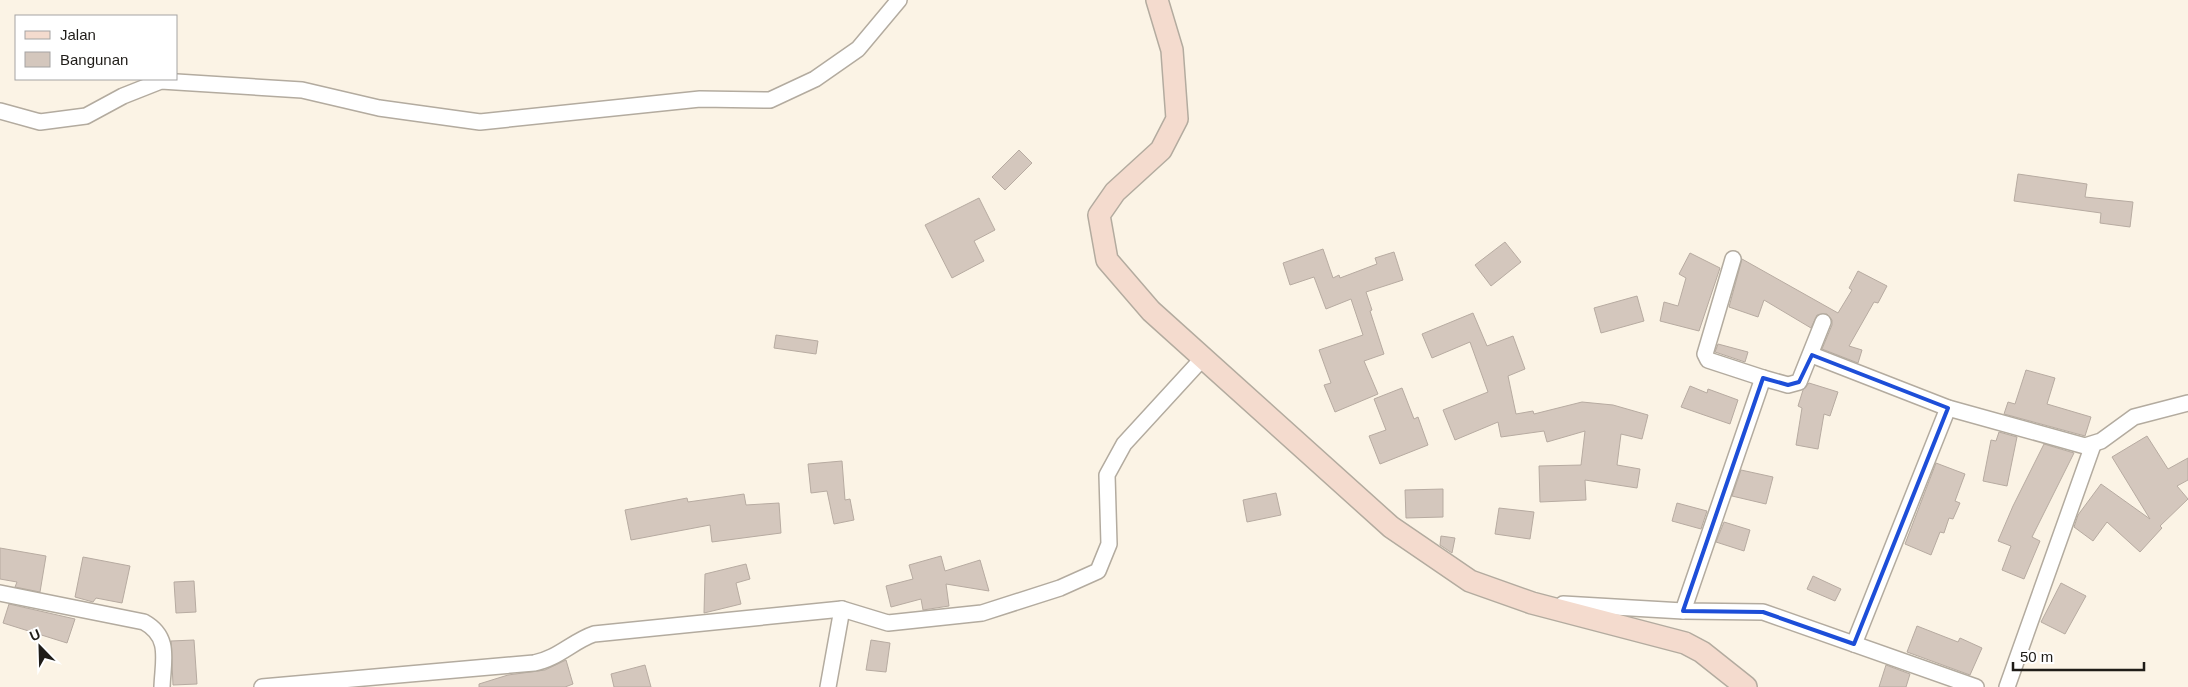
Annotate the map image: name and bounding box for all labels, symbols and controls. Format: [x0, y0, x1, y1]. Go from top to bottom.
legend [15, 15, 178, 80]
text: Jalan [60, 26, 96, 43]
text: Bangunan [60, 51, 128, 68]
north arrow [15, 622, 65, 672]
text: U [27, 626, 43, 644]
scale bar [2013, 640, 2144, 672]
text: 50 m [2020, 648, 2053, 665]

